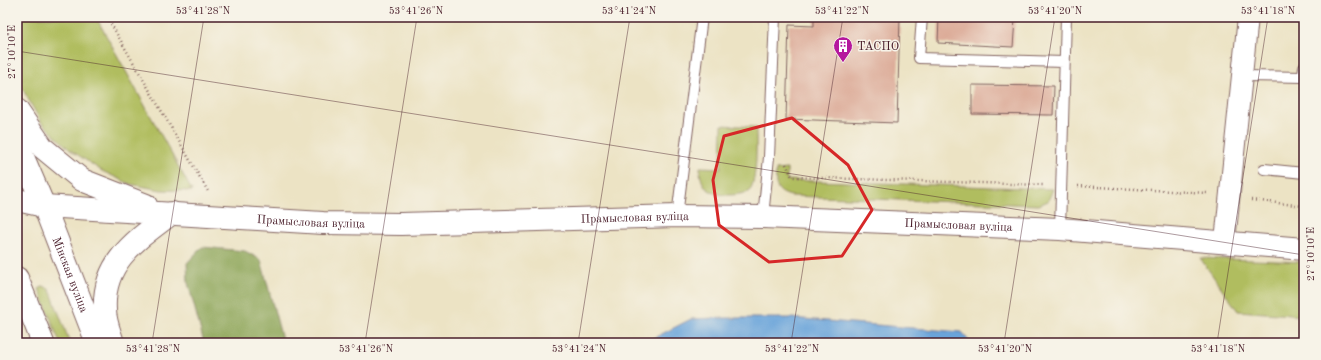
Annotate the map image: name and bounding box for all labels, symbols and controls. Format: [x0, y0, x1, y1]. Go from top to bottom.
text: 53°41'28"N [176, 6, 231, 16]
text: 53°41'26"N [389, 6, 444, 16]
text: 53°41'24"N [602, 6, 657, 16]
text: 53°41'22"N [815, 6, 870, 16]
text: 53°41'20"N [1028, 6, 1083, 16]
text: 53°41'18"N [1241, 6, 1296, 16]
text: 27°10'10"E [7, 25, 17, 79]
building icon: ТАСПО [832, 35, 854, 63]
place label: ТАСПО [857, 41, 899, 53]
street label: Прамысловая вуліца [580, 210, 689, 226]
street label: Прамысловая вуліца [256, 214, 365, 231]
street label: Прамысловая вуліца [904, 218, 1013, 234]
text: 27°10'10"E [1306, 227, 1316, 281]
street label: Мінская вуліца [50, 235, 90, 314]
text: 53°41'28"N [126, 344, 181, 354]
text: 53°41'26"N [339, 344, 394, 354]
text: 53°41'24"N [552, 344, 607, 354]
text: 53°41'22"N [765, 344, 820, 354]
text: 53°41'20"N [978, 344, 1033, 354]
text: 53°41'18"N [1191, 344, 1246, 354]

